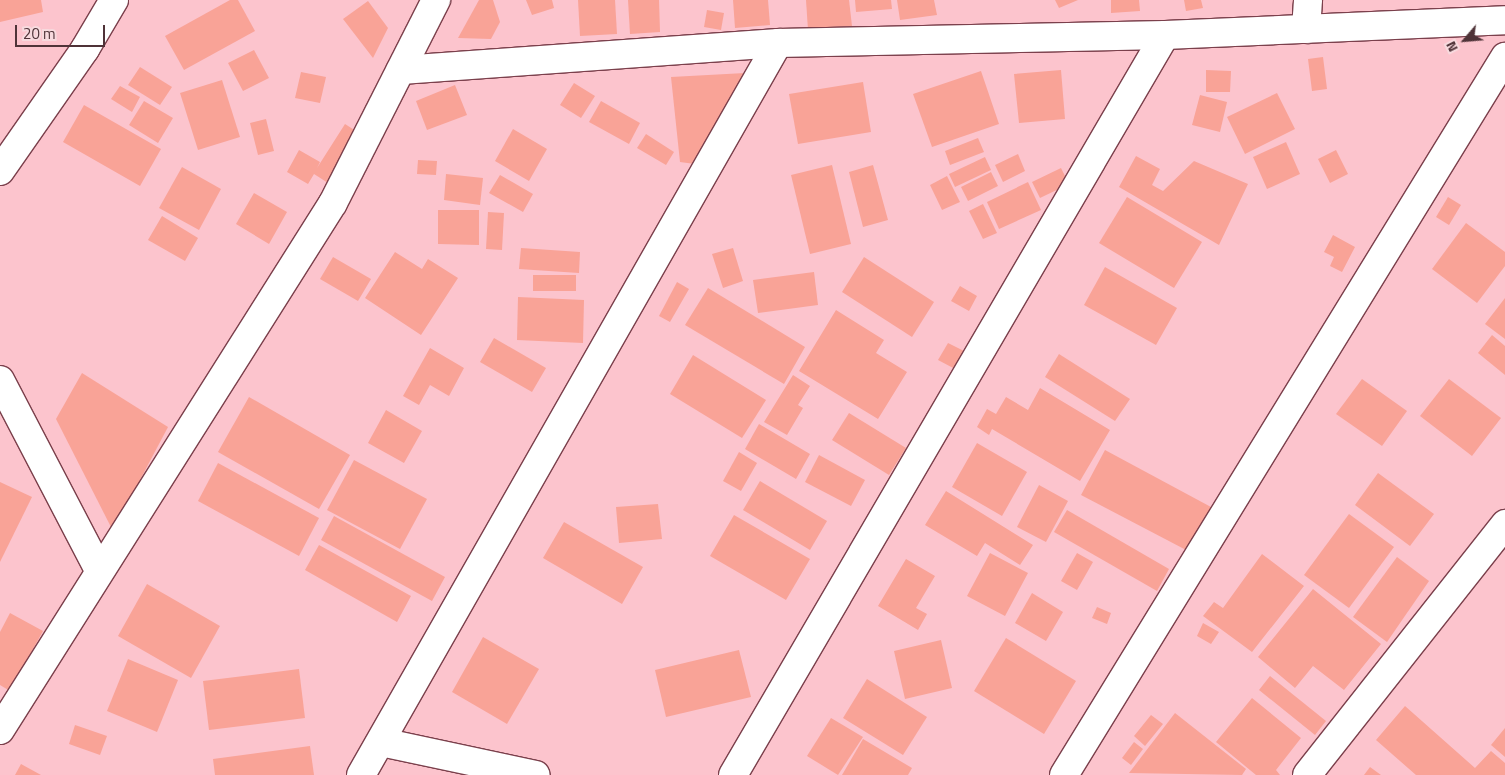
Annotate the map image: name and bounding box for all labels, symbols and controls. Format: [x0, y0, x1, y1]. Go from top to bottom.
scale bar [18, 15, 108, 47]
north arrow [1440, 15, 1490, 65]
text: 20 m [23, 22, 56, 45]
text: N [1440, 38, 1463, 56]

